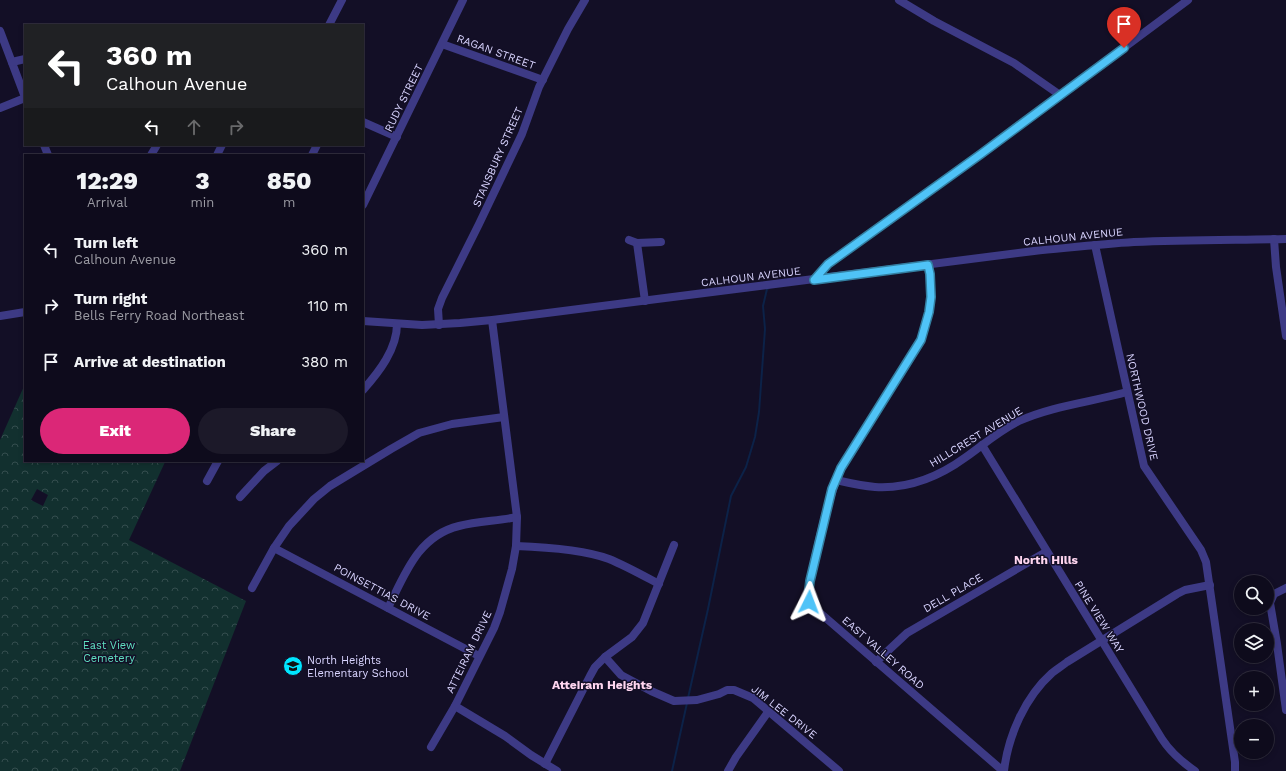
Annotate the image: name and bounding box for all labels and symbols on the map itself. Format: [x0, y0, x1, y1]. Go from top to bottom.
pin [1107, 7.0, 1141, 48]
street label: RAGAN STREET [455, 32, 537, 72]
street label: RUDY STREET [382, 62, 426, 134]
street label: STANSBURY STREET [470, 105, 526, 209]
street label: CALHOUN AVENUE [1022, 225, 1124, 249]
street label: CALHOUN AVENUE [700, 264, 802, 290]
street label: NORTHWOOD DRIVE [1123, 352, 1161, 462]
street label: HILLCREST AVENUE [927, 404, 1025, 470]
district label: North Hills [1014, 553, 1079, 567]
street label: POINSETTIAS DRIVE [331, 561, 433, 623]
street label: DELL PLACE [921, 571, 985, 615]
street label: PINE VIEW WAY [1072, 579, 1127, 656]
position arrow [788, 581, 830, 623]
street label: ATTEIRAM DRIVE [443, 609, 495, 695]
street label: EAST VALLEY ROAD [839, 614, 927, 692]
park label: East View Cemetery [83, 639, 135, 665]
place label: North Heights Elementary School [307, 654, 409, 680]
school or university icon: North Heights Elementary School [282, 655, 304, 677]
district label: Atteiram Heights [552, 678, 653, 692]
street label: JIM LEE DRIVE [749, 682, 819, 742]

